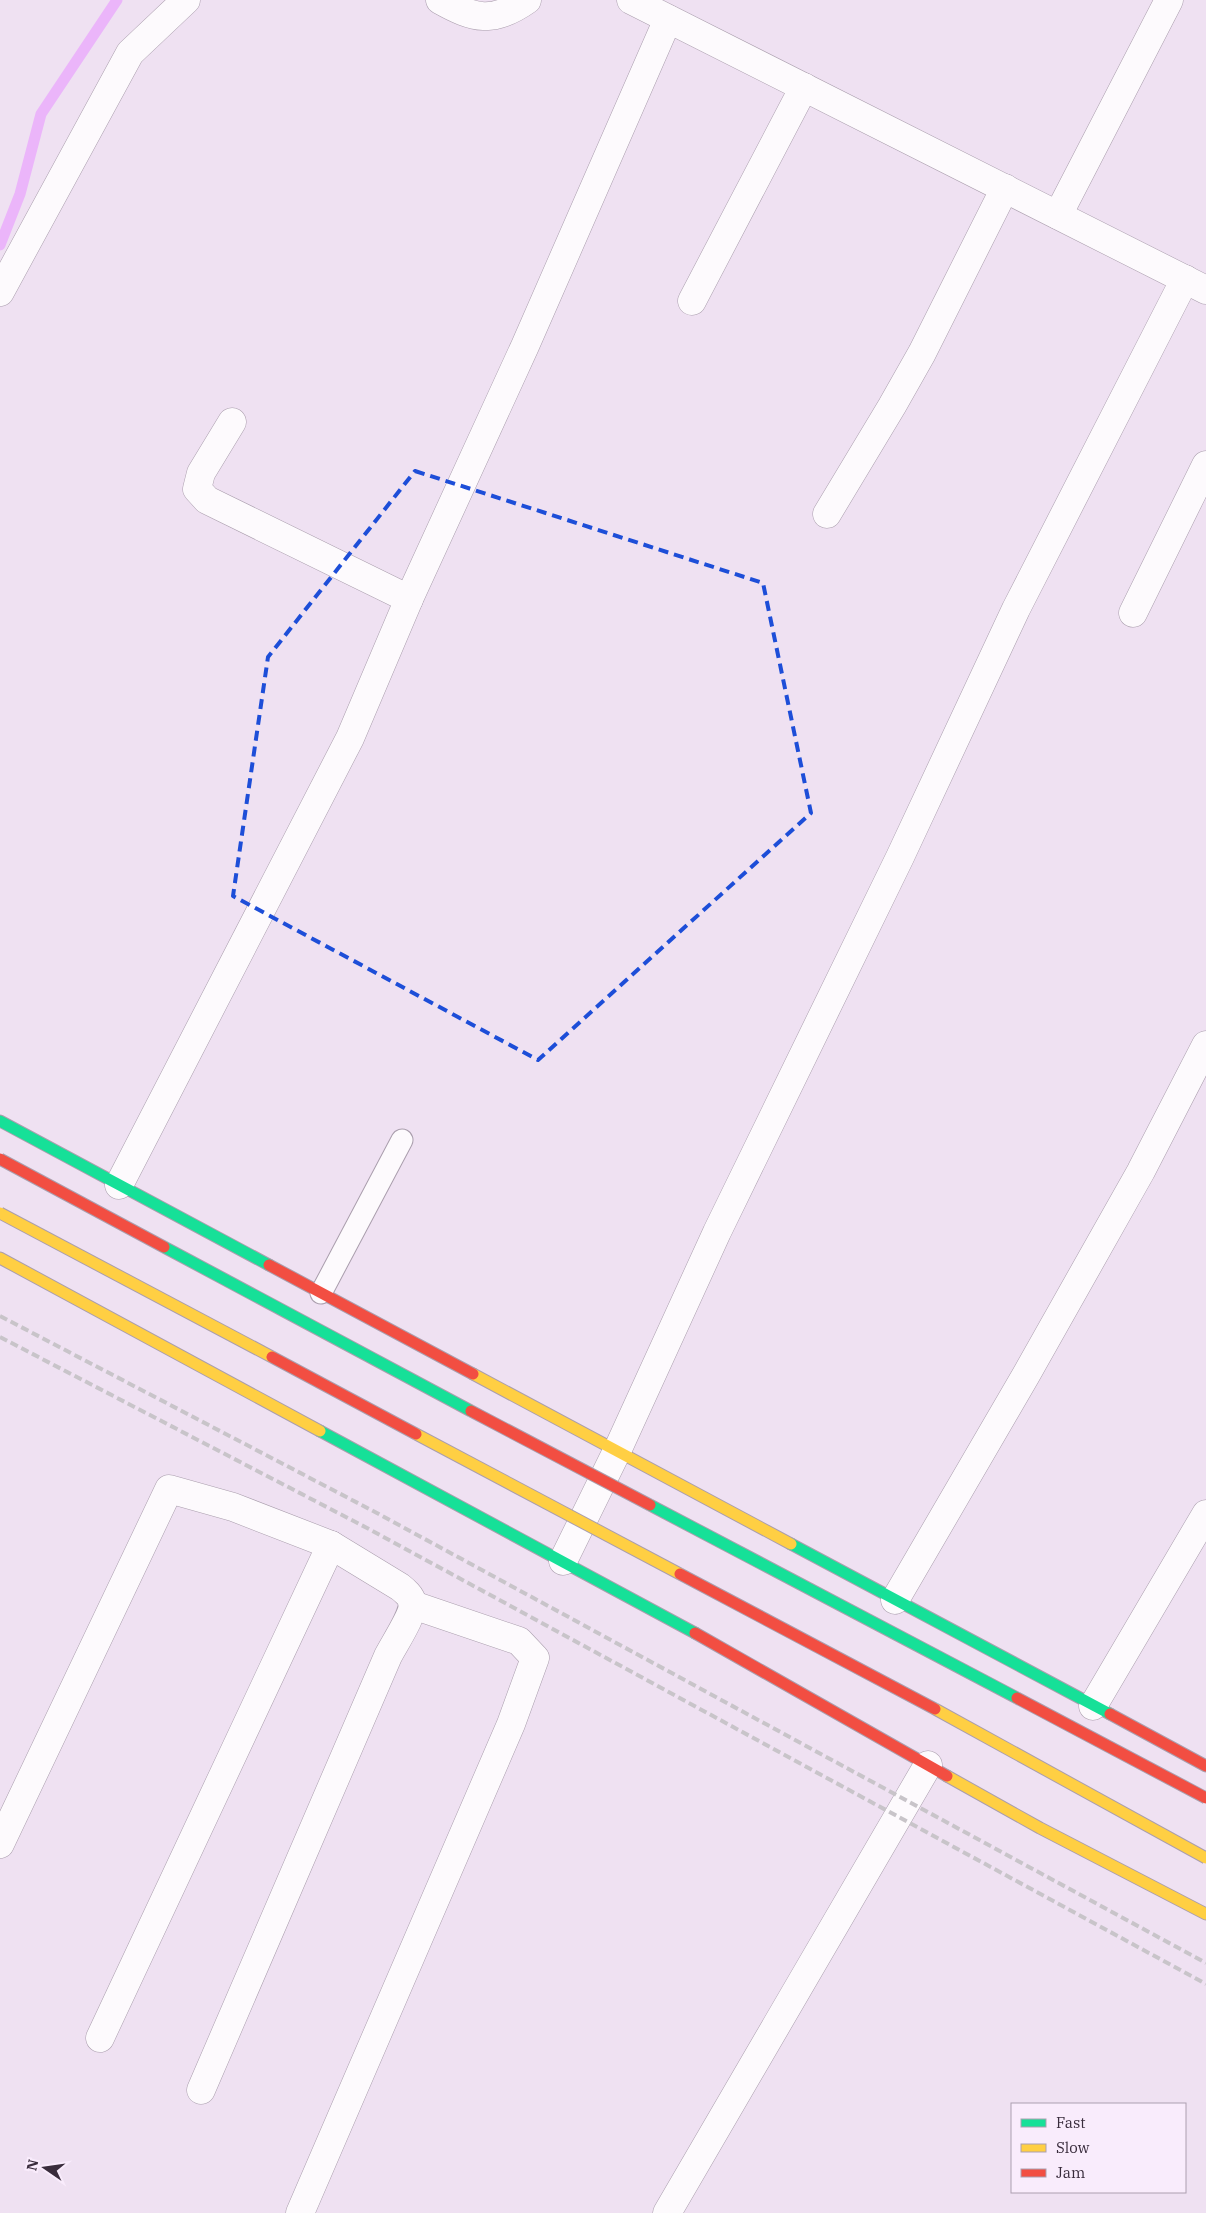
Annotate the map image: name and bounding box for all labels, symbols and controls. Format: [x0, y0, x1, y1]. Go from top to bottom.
legend [1011, 2103, 1186, 2193]
text: Fast [1056, 2113, 1086, 2132]
text: Slow [1056, 2138, 1090, 2157]
north arrow [20, 2143, 70, 2193]
text: N [22, 2158, 42, 2172]
text: Jam [1056, 2163, 1085, 2182]

